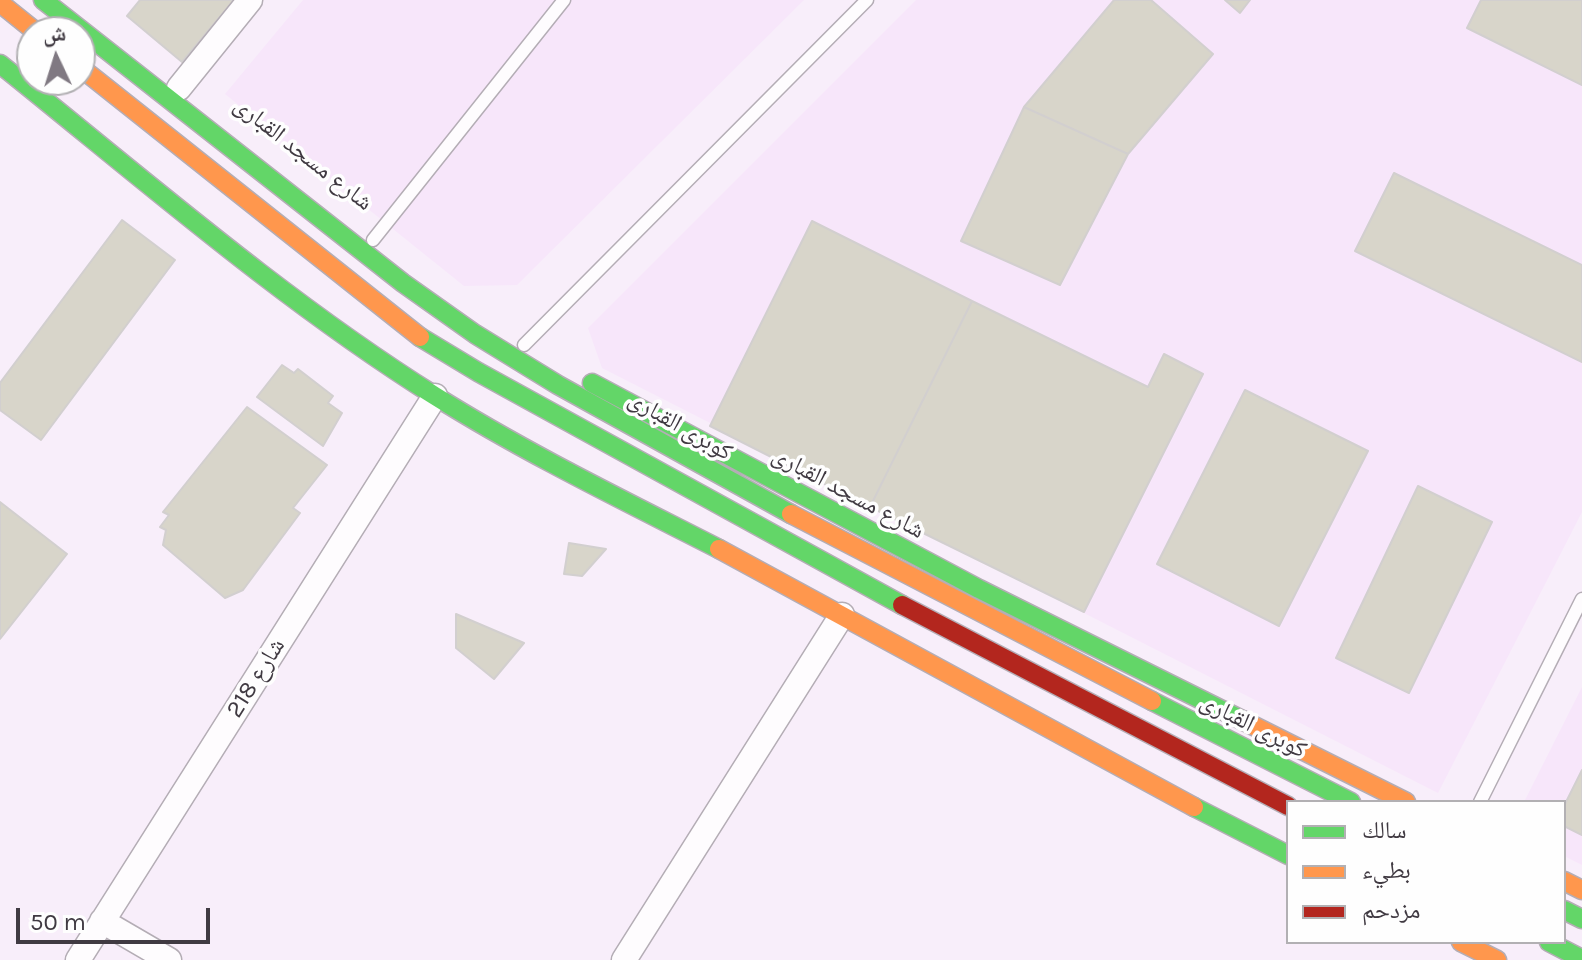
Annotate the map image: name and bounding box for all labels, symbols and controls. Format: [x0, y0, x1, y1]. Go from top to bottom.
north arrow [16, 16, 96, 96]
text: ش [42, 20, 67, 48]
street label: شارع مسجد القبارى [228, 91, 378, 217]
street label: كوبرى القبارى [623, 385, 737, 467]
street label: شارع مسجد القبارى [767, 441, 929, 545]
street label: شارع 218 [220, 633, 292, 723]
street label: كوبرى القبارى [1195, 687, 1311, 765]
legend [1286, 800, 1566, 944]
text: سالك [1362, 816, 1407, 844]
text: بطيء [1362, 856, 1411, 884]
scale bar [20, 892, 214, 942]
text: مزدحم [1362, 896, 1421, 924]
text: 50 m [30, 908, 86, 936]

